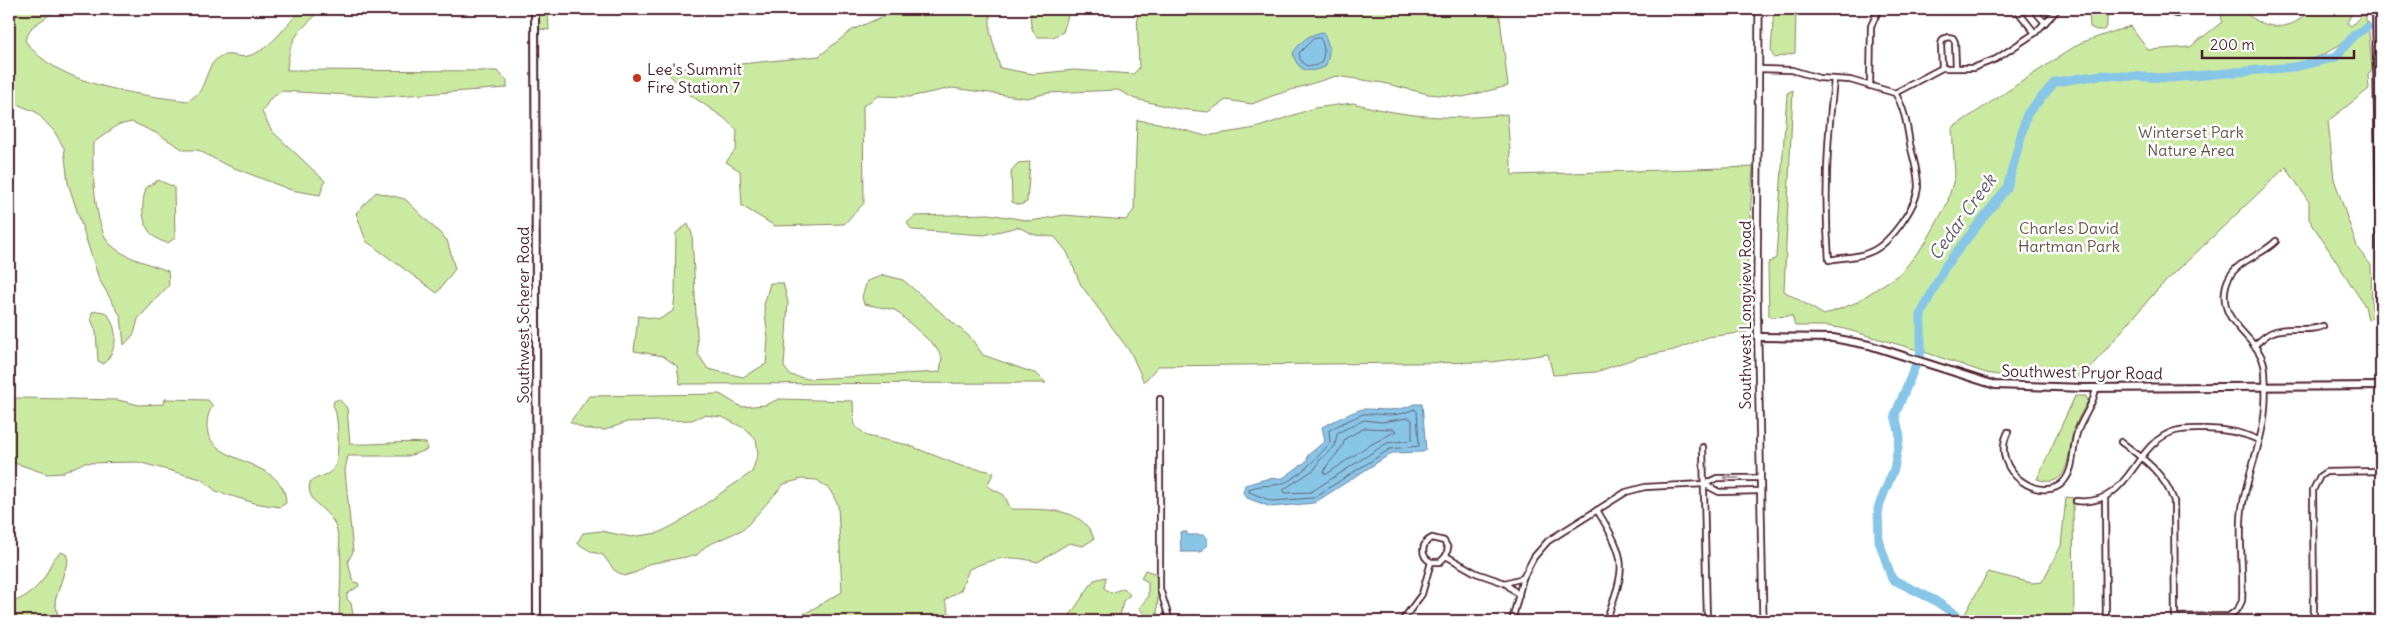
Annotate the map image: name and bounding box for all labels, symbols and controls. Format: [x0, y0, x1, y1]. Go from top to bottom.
scale bar [2202, 28, 2355, 60]
text: 200 m [2210, 35, 2255, 54]
place label: Lee's Summit Fire Station 7 [647, 59, 742, 97]
marker: Lee's Summit Fire Station 7 [631, 72, 643, 84]
park label: Winterset Park Nature Area [2138, 122, 2244, 160]
water label: Cedar Creek [1923, 168, 2002, 264]
park label: Charles David Hartman Park [2018, 218, 2120, 256]
street label: Southwest Longview Road [1735, 221, 1755, 410]
street label: Southwest Scherer Road [513, 227, 533, 403]
street label: Southwest Pryor Road [2001, 361, 2163, 383]
one-way arrow [1723, 473, 1740, 483]

